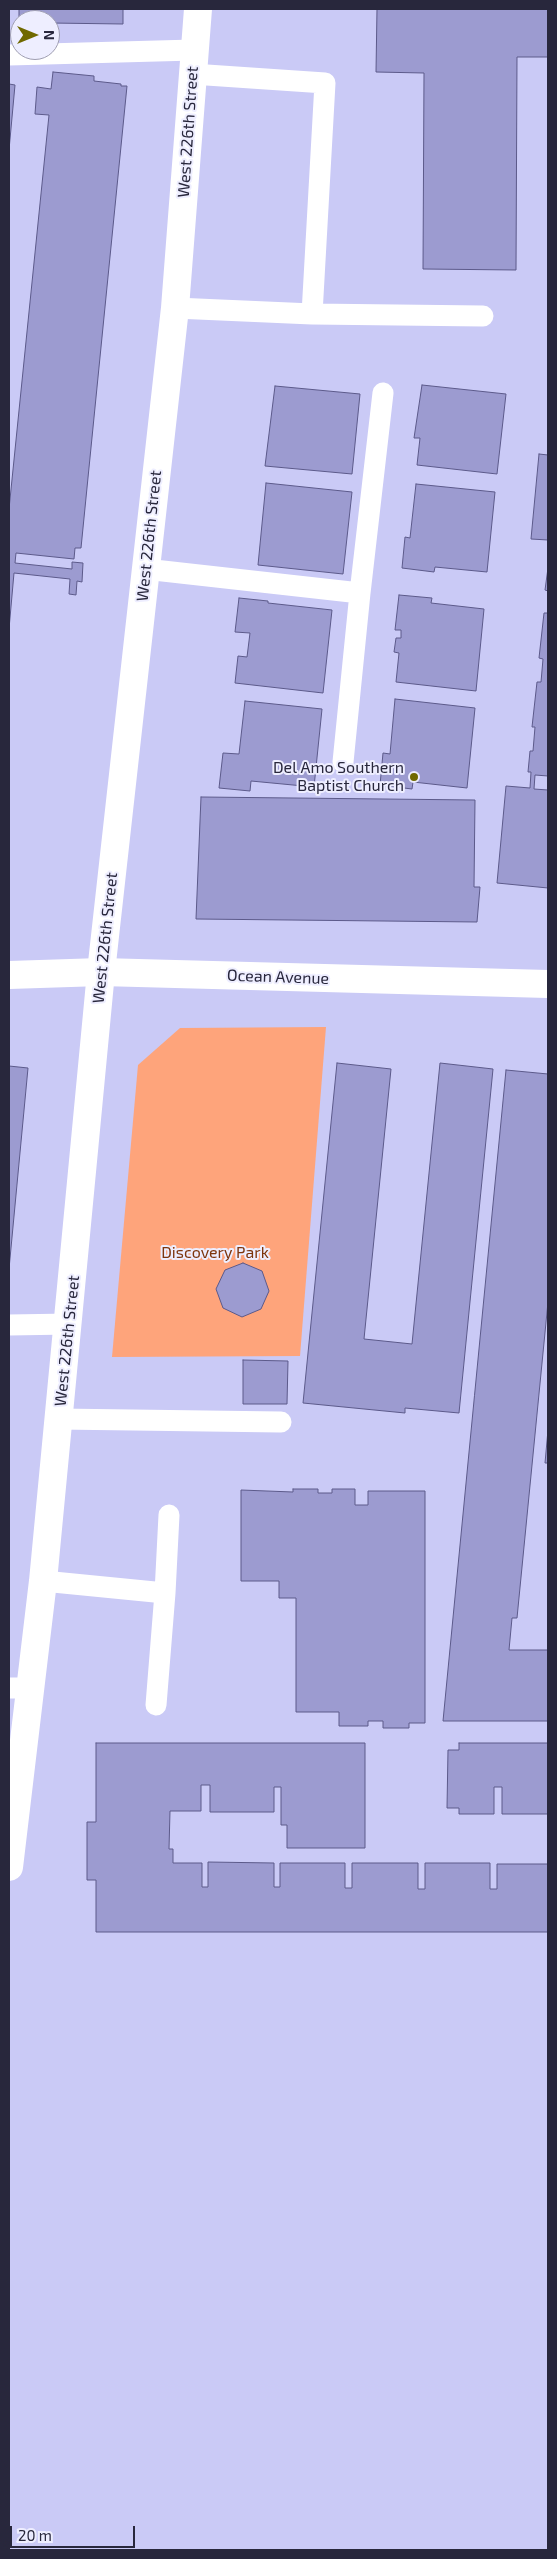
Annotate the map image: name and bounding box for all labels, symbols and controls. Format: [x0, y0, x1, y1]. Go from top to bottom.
north arrow [10, 10, 60, 60]
text: N [41, 30, 58, 40]
street label: West 226th Street [174, 66, 202, 198]
street label: West 226th Street [133, 469, 165, 603]
place label: Del Amo Southern Baptist Church [273, 758, 404, 796]
marker: Del Amo Southern Baptist Church [408, 771, 420, 783]
street label: West 226th Street [89, 871, 121, 1005]
street label: Ocean Avenue [227, 966, 329, 988]
park label: Discovery Park [161, 1243, 269, 1263]
street label: West 226th Street [51, 1274, 83, 1408]
scale bar [12, 2516, 138, 2548]
text: 20 m [18, 2526, 52, 2544]

